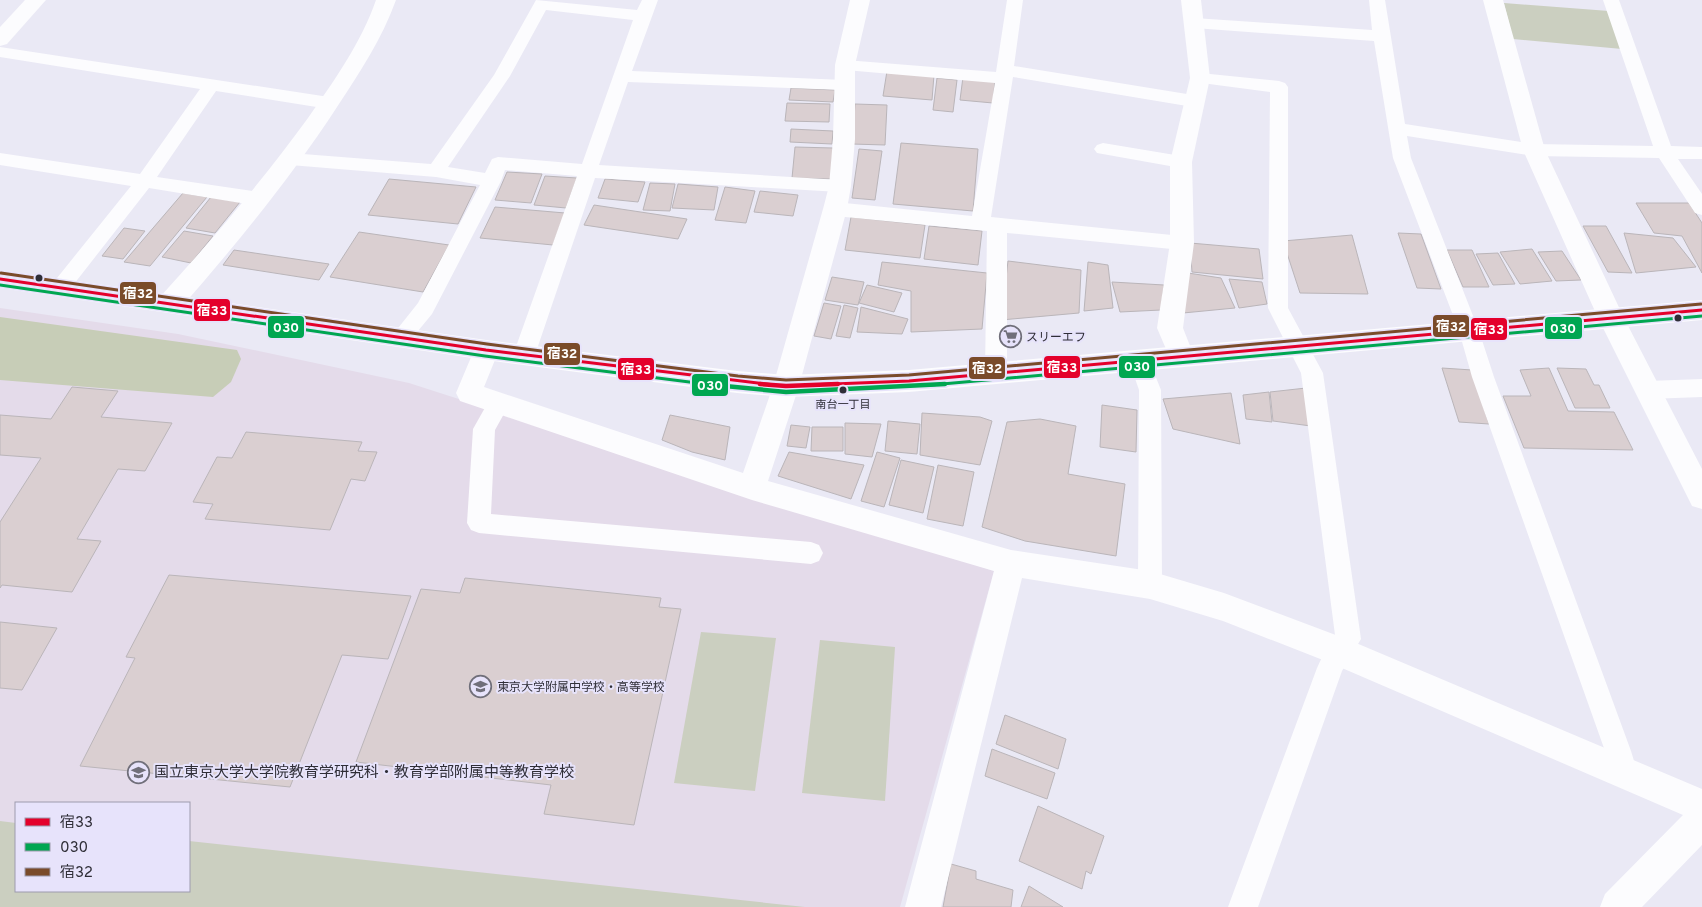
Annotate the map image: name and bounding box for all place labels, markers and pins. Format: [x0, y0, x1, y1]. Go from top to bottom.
unlabelled marker [34, 273, 44, 283]
unlabelled marker [1673, 313, 1683, 323]
supermarket icon: スリーエフ [998, 325, 1022, 349]
place label: スリーエフ [1026, 330, 1086, 346]
marker: 南台一丁目 [838, 385, 848, 395]
place label: 南台一丁目 [816, 398, 871, 412]
school or university icon: 東京大学附属中学校・高等学校 [469, 675, 493, 699]
place label: 東京大学附属中学校・高等学校 [497, 680, 665, 696]
school or university icon: 国立東京大学大学院教育学研究科・教育学部附属中等教育学校 [126, 760, 150, 784]
place label: 国立東京大学大学院教育学研究科・教育学部附属中等教育学校 [154, 763, 574, 783]

